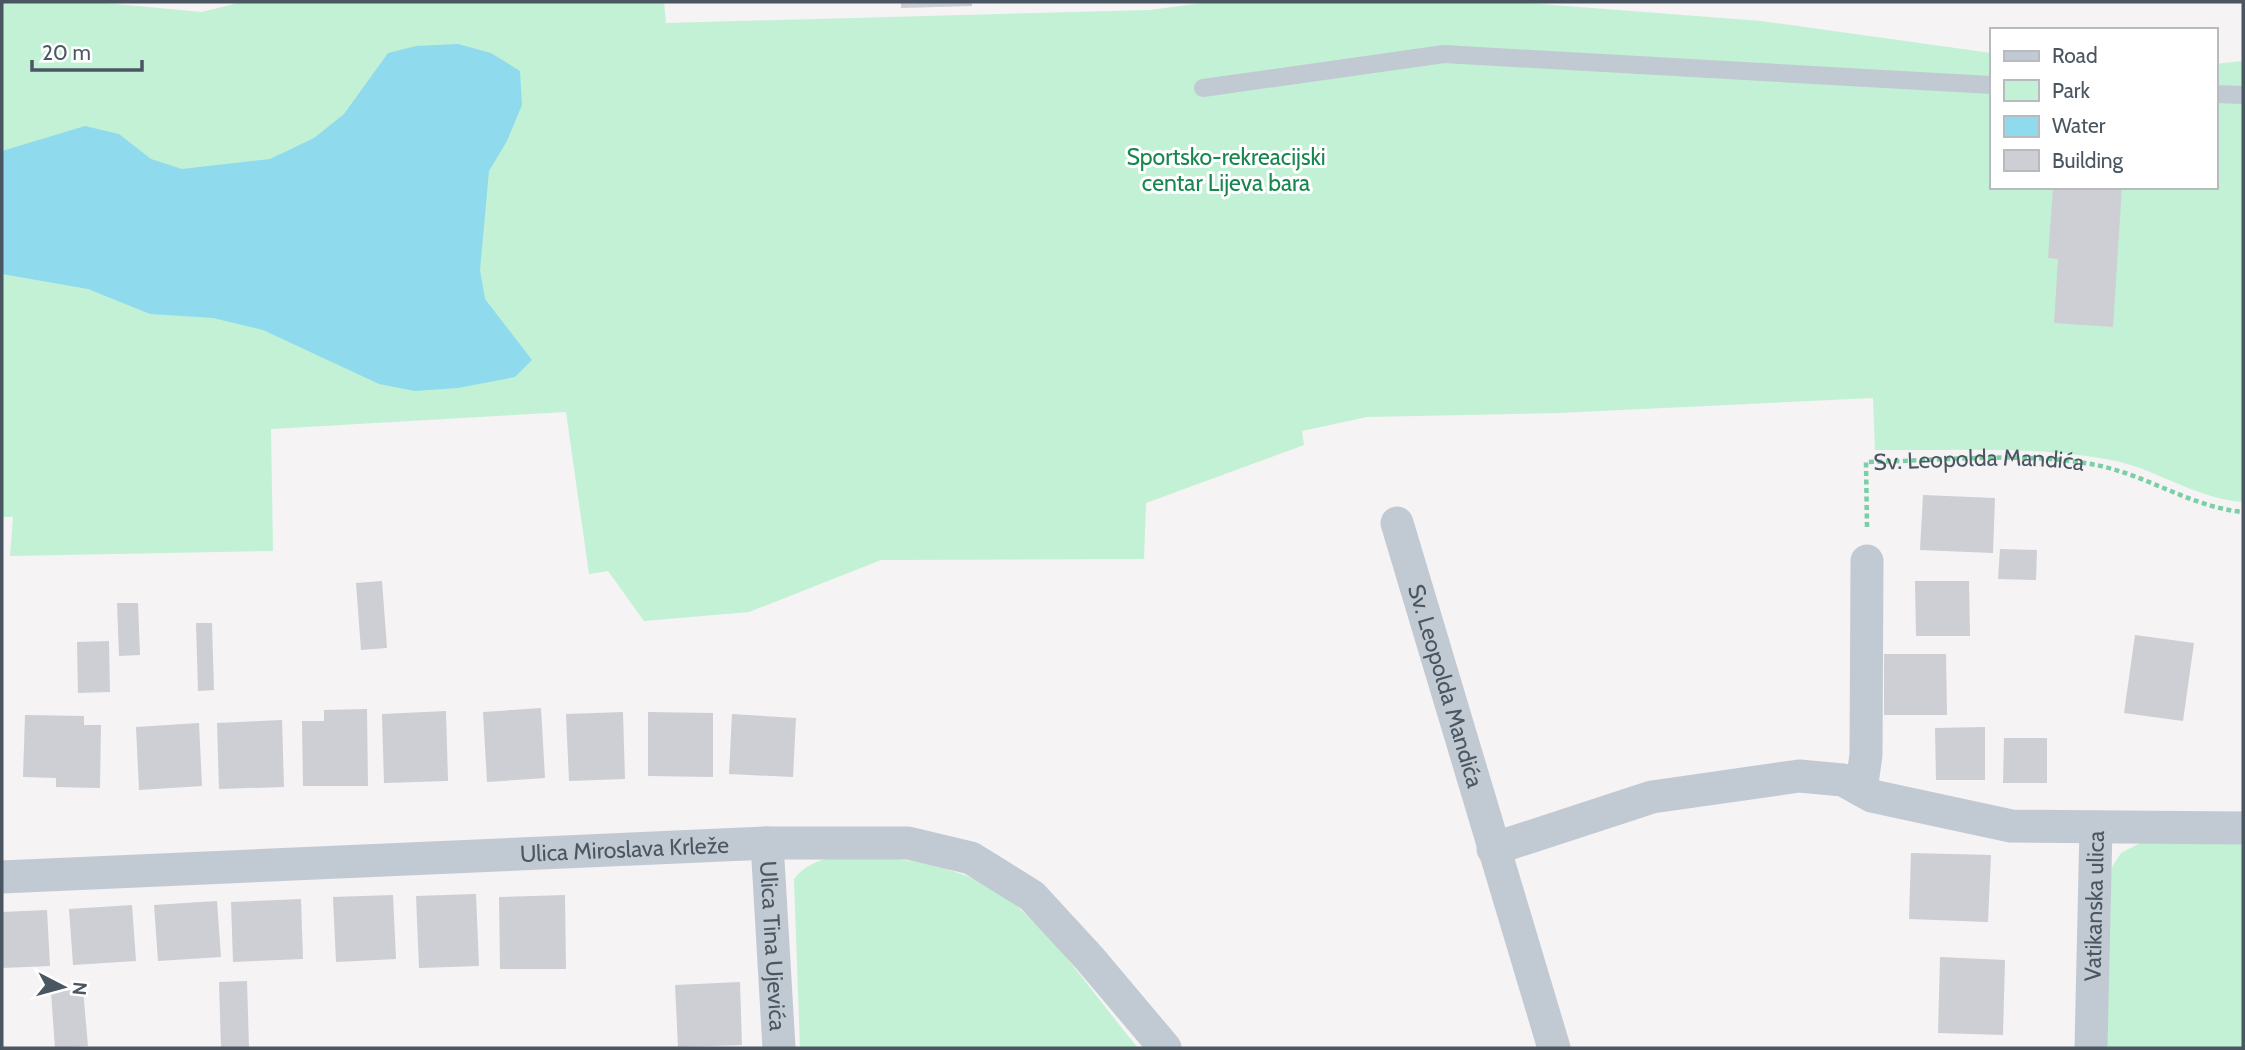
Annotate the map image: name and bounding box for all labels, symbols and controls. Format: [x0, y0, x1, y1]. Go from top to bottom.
scale bar [32, 28, 142, 72]
legend [1990, 28, 2217, 189]
text: 20 m [42, 40, 91, 65]
text: Road [2052, 43, 2098, 68]
text: Park [2052, 78, 2090, 103]
text: Water [2052, 113, 2106, 138]
park label: Sportsko-rekreacijski centar Lijeva bara [1126, 143, 1326, 197]
text: Building [2052, 148, 2124, 173]
street label: Sv. Leopolda Mandića [1873, 444, 2086, 477]
street label: Sv. Leopolda Mandića [1402, 581, 1489, 791]
street label: Vatikanska ulica [2079, 830, 2110, 982]
street label: Ulica Miroslava Krleže [519, 831, 730, 868]
street label: Ulica Tina Ujevića [754, 860, 792, 1032]
north arrow [28, 952, 98, 1022]
text: N [67, 981, 92, 997]

